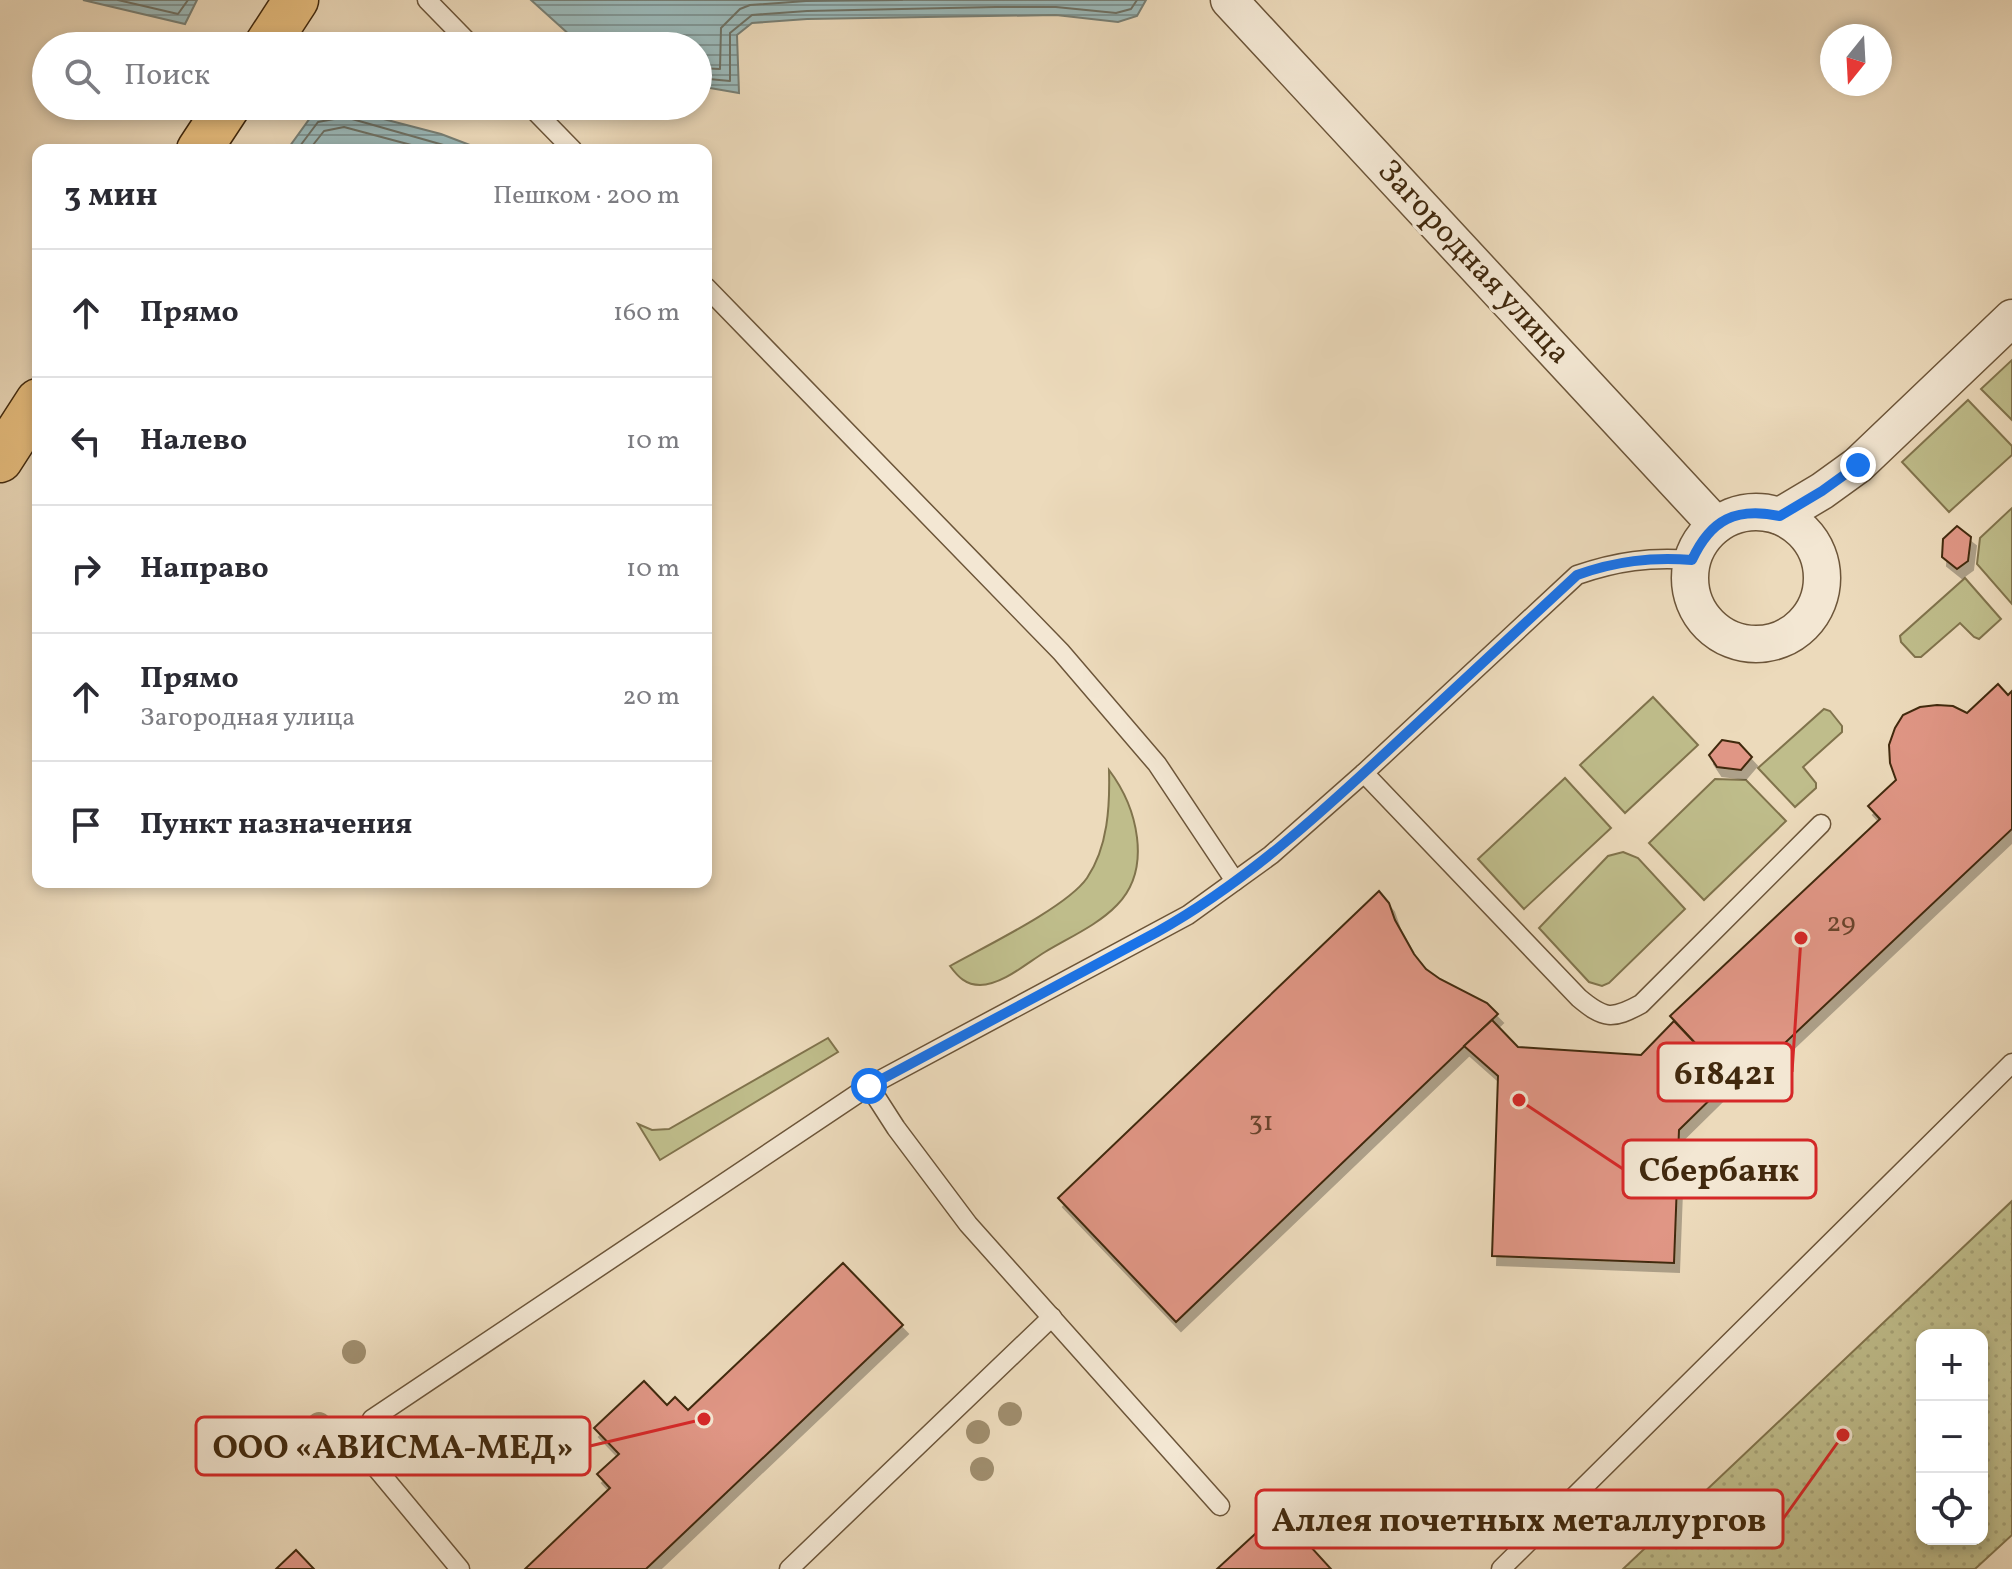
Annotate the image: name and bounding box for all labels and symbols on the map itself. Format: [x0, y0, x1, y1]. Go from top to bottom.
north arrow [1820, 24, 1892, 96]
street label: Загородная улица [1367, 151, 1579, 375]
route end [1840, 447, 1876, 483]
house number: 29 [1826, 904, 1856, 943]
callout: 618421 [1658, 1043, 1792, 1101]
text: 618421 [1674, 1052, 1776, 1099]
route start [851, 1068, 887, 1104]
house number: 31 [1248, 1103, 1274, 1142]
callout: Сбербанк [1623, 1140, 1816, 1198]
text: Сбербанк [1639, 1149, 1799, 1196]
callout: ООО «АВИСМА-МЕД» [196, 1417, 590, 1475]
text: ООО «АВИСМА-МЕД» [212, 1426, 574, 1473]
callout: Аллея почетных металлургов [1256, 1490, 1783, 1548]
text: Аллея почетных металлургов [1271, 1499, 1767, 1546]

